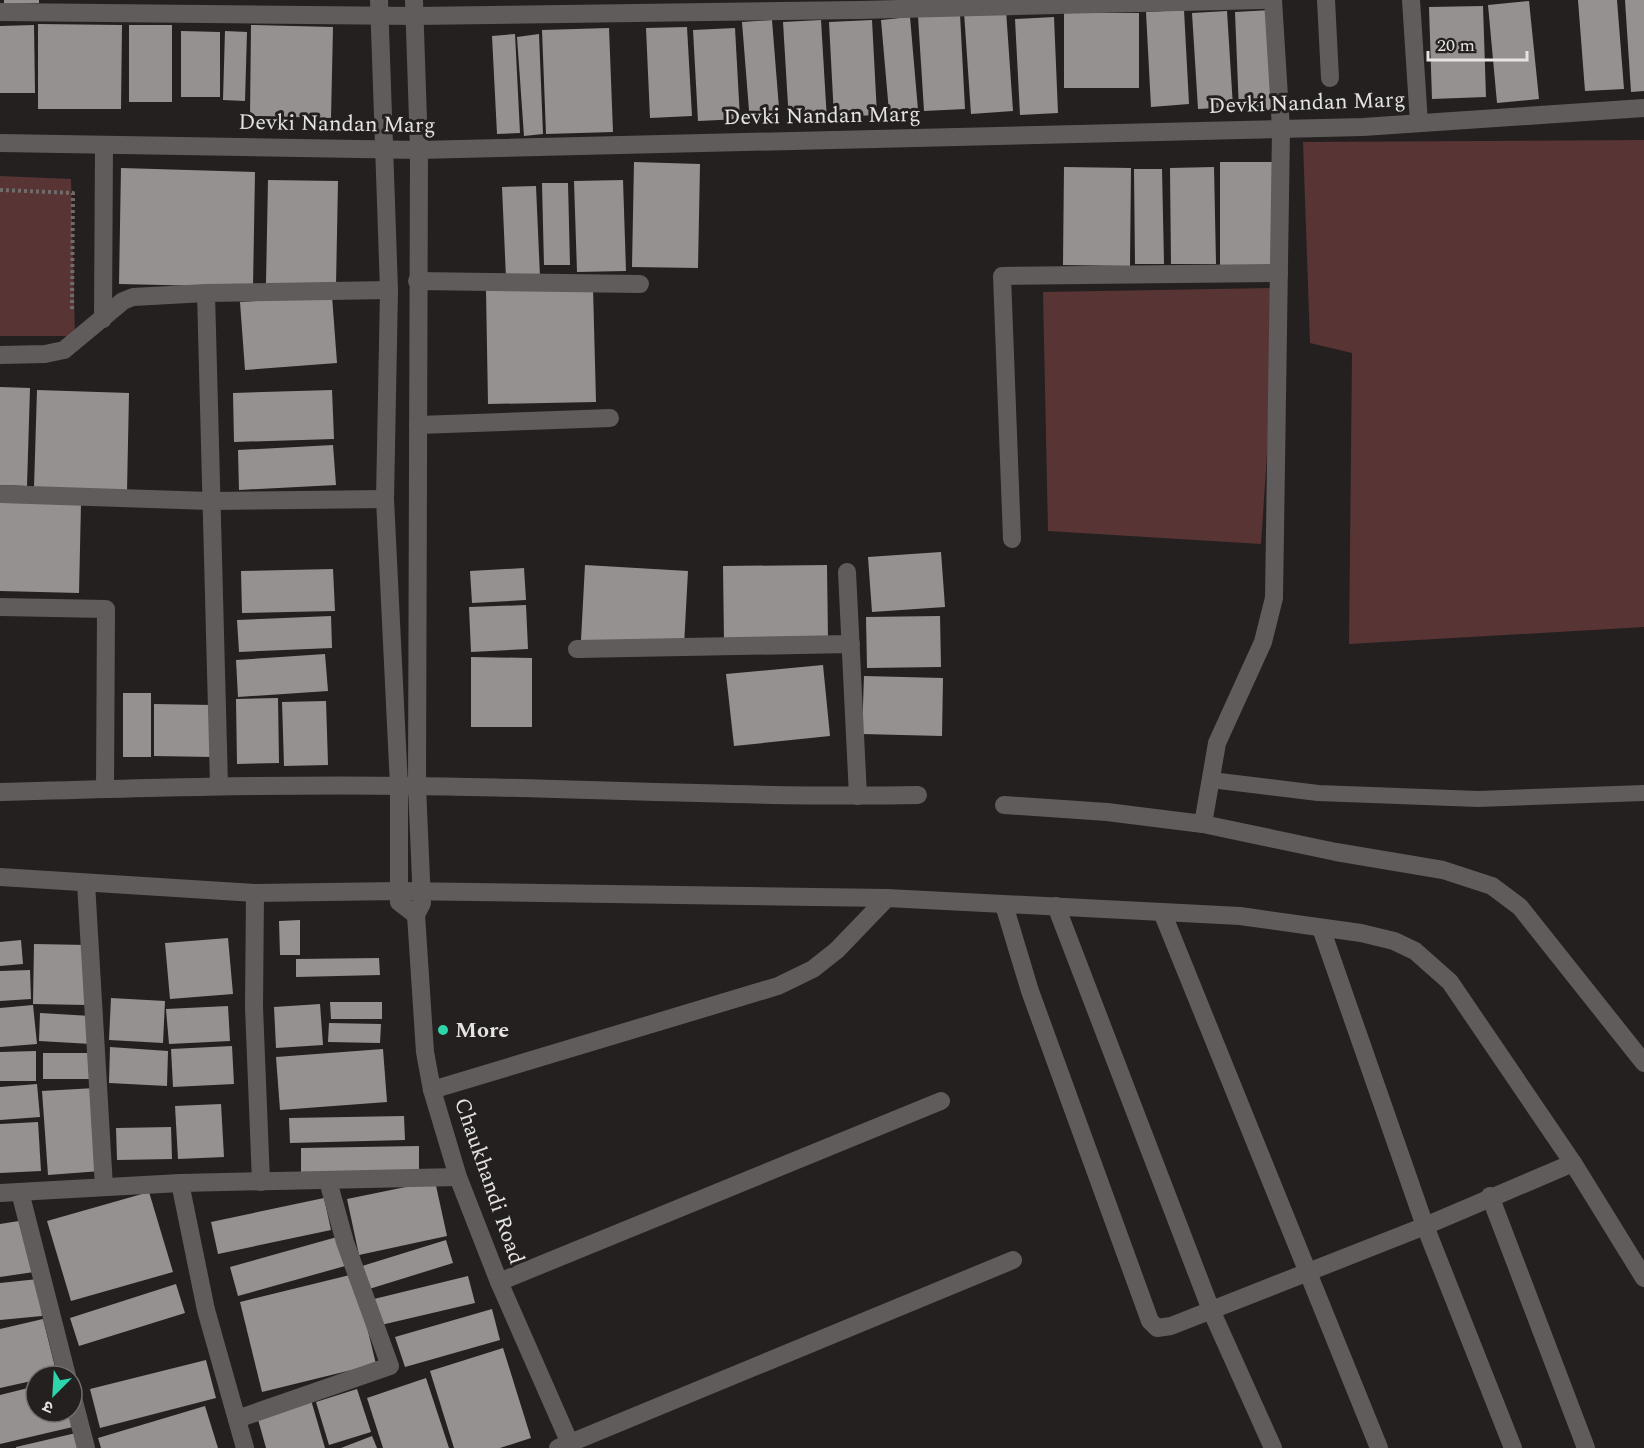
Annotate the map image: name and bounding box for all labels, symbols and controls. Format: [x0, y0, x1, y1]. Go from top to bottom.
scale bar [1428, 24, 1527, 62]
text: 20 m [1437, 32, 1475, 59]
street label: Devki Nandan Marg [1208, 83, 1406, 123]
street label: Devki Nandan Marg [723, 98, 921, 134]
street label: Devki Nandan Marg [238, 106, 436, 142]
place label: More [455, 1014, 509, 1047]
marker: More [436, 1023, 450, 1037]
street label: Chaukhandi Road [445, 1093, 533, 1269]
north arrow [24, 1364, 84, 1424]
text: उ [39, 1394, 57, 1420]

